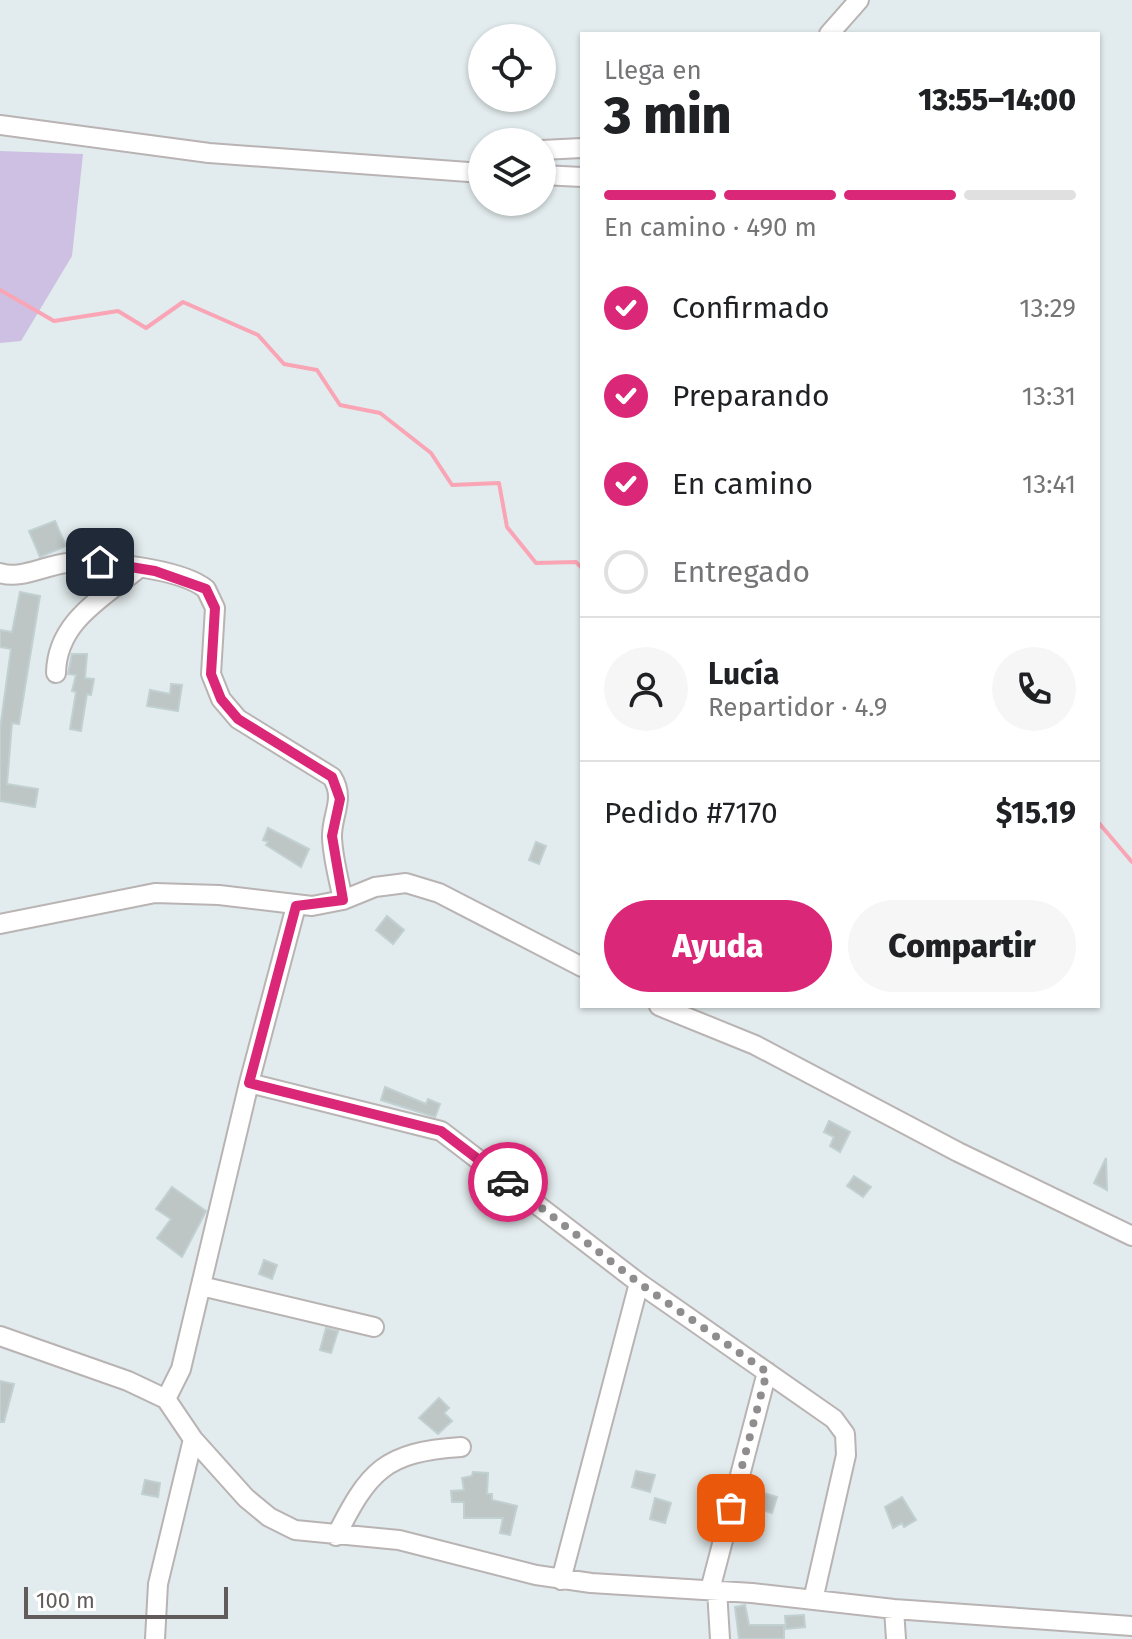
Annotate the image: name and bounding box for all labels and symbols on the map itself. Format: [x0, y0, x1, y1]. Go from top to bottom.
pin [66, 528, 134, 596]
courier [468, 1142, 548, 1222]
pin [697, 1474, 765, 1542]
scale bar [24, 1583, 228, 1619]

